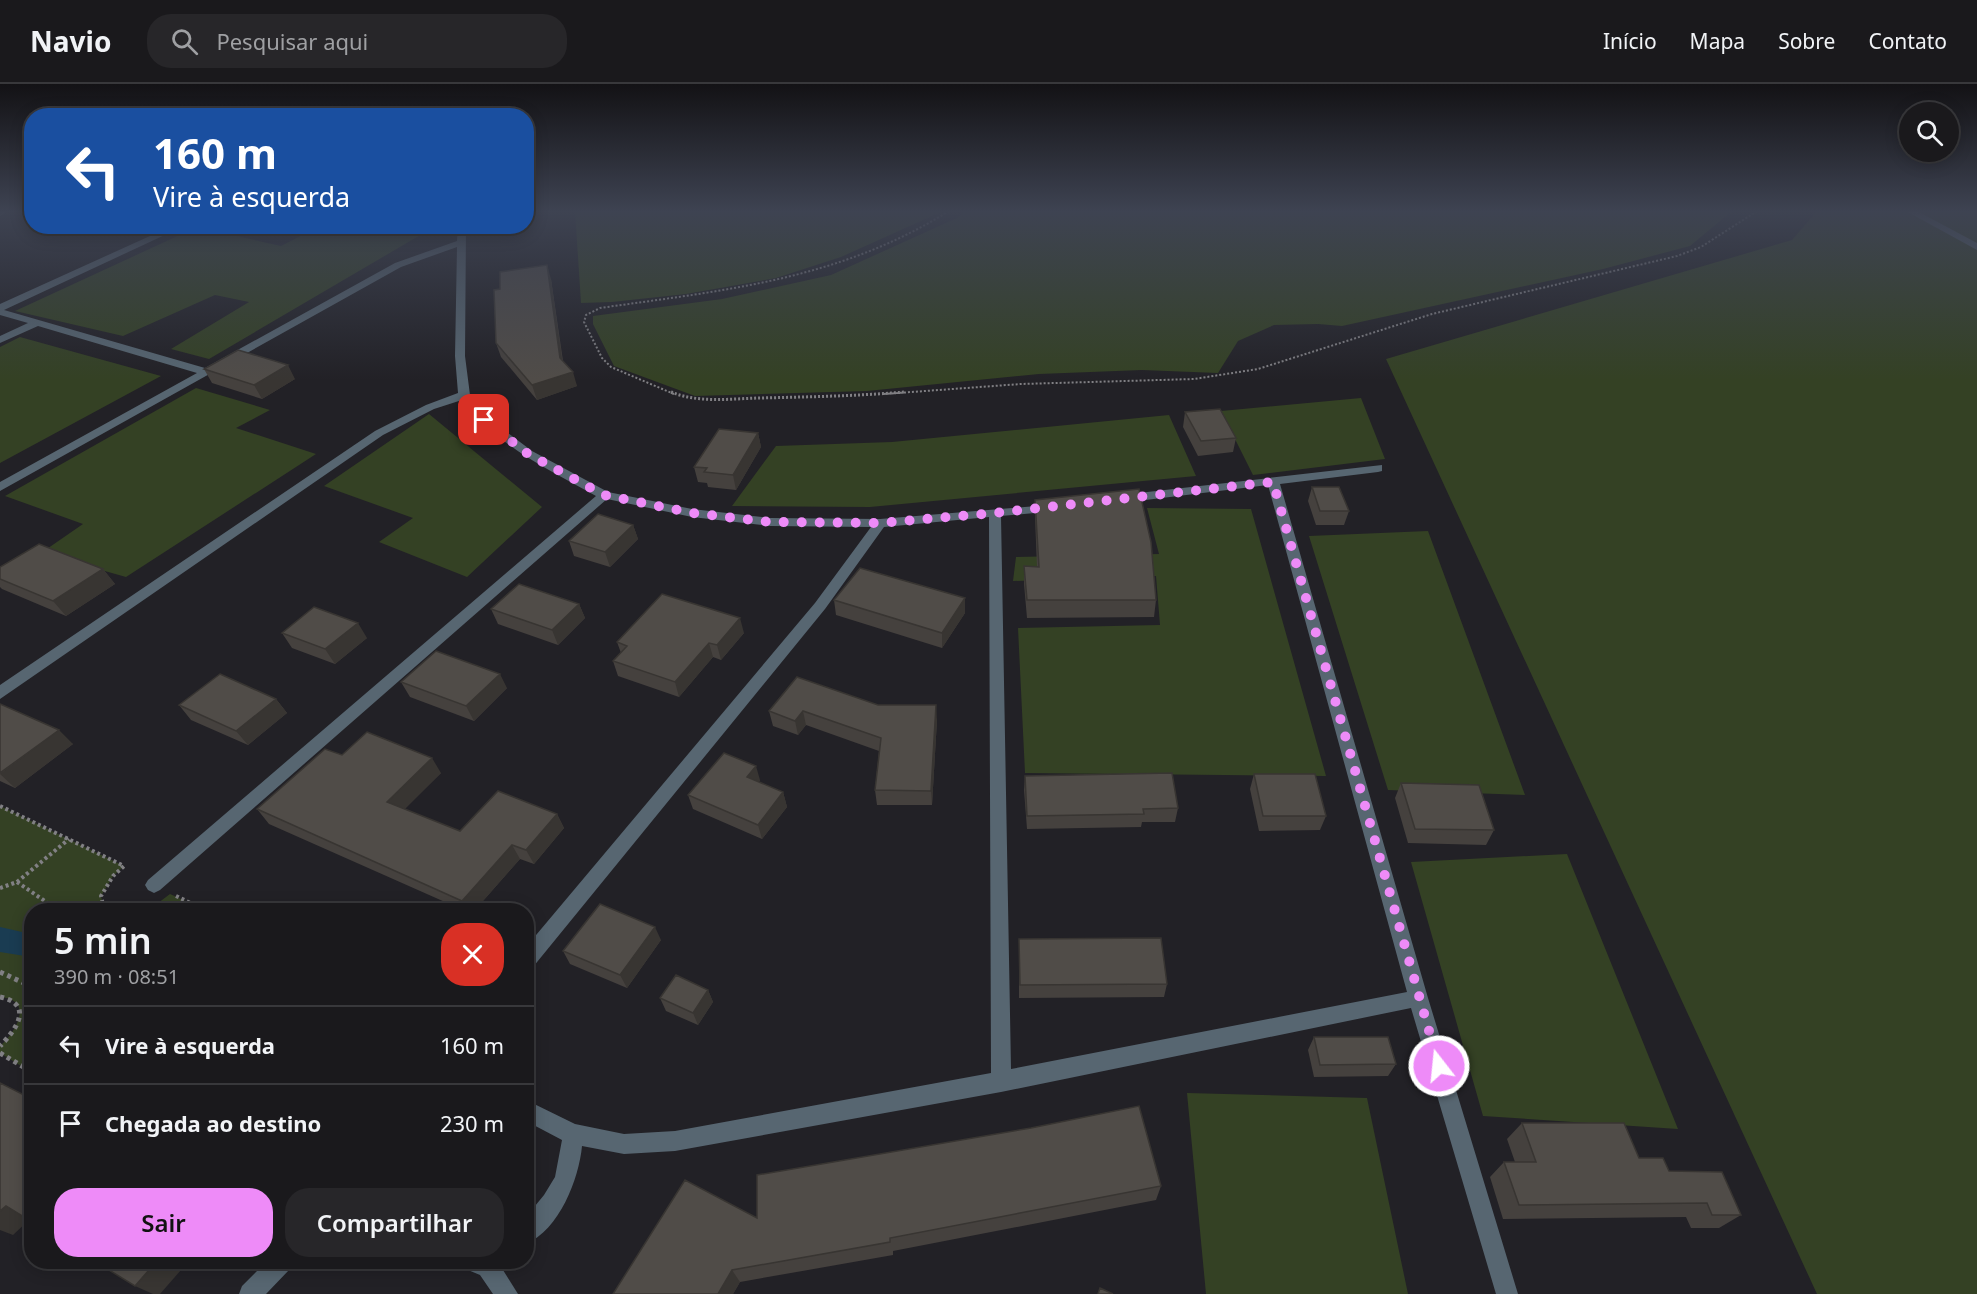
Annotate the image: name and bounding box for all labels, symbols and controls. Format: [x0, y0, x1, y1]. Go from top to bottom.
search box [147, 14, 567, 68]
text: Navio [30, 22, 111, 60]
icon: search [168, 25, 201, 58]
text: Pesquisar aqui [216, 26, 368, 56]
text: Início [1603, 27, 1657, 55]
text: Mapa [1690, 27, 1745, 55]
text: Sobre [1778, 27, 1835, 55]
text: Contato [1868, 27, 1947, 55]
map controls [1899, 102, 1959, 162]
button: search [1899, 102, 1959, 162]
text: 160 m [153, 124, 277, 181]
icon: left [54, 132, 132, 210]
text: Vire à esquerda [153, 178, 350, 215]
pin [458, 394, 509, 445]
icon: arrive [467, 403, 500, 436]
text: 5 min [54, 916, 152, 965]
button: close [441, 923, 504, 986]
text: 390 m · 08:51 [54, 963, 179, 990]
icon: left [54, 1029, 87, 1062]
text: Vire à esquerda [105, 1030, 275, 1060]
text: 160 m [440, 1030, 504, 1060]
position arrow [1407, 1034, 1471, 1098]
icon: arrive [54, 1107, 87, 1140]
text: Chegada ao destino [105, 1108, 321, 1138]
text: 230 m [440, 1108, 504, 1138]
button: Sair [54, 1188, 273, 1257]
button: Compartilhar [285, 1188, 504, 1257]

